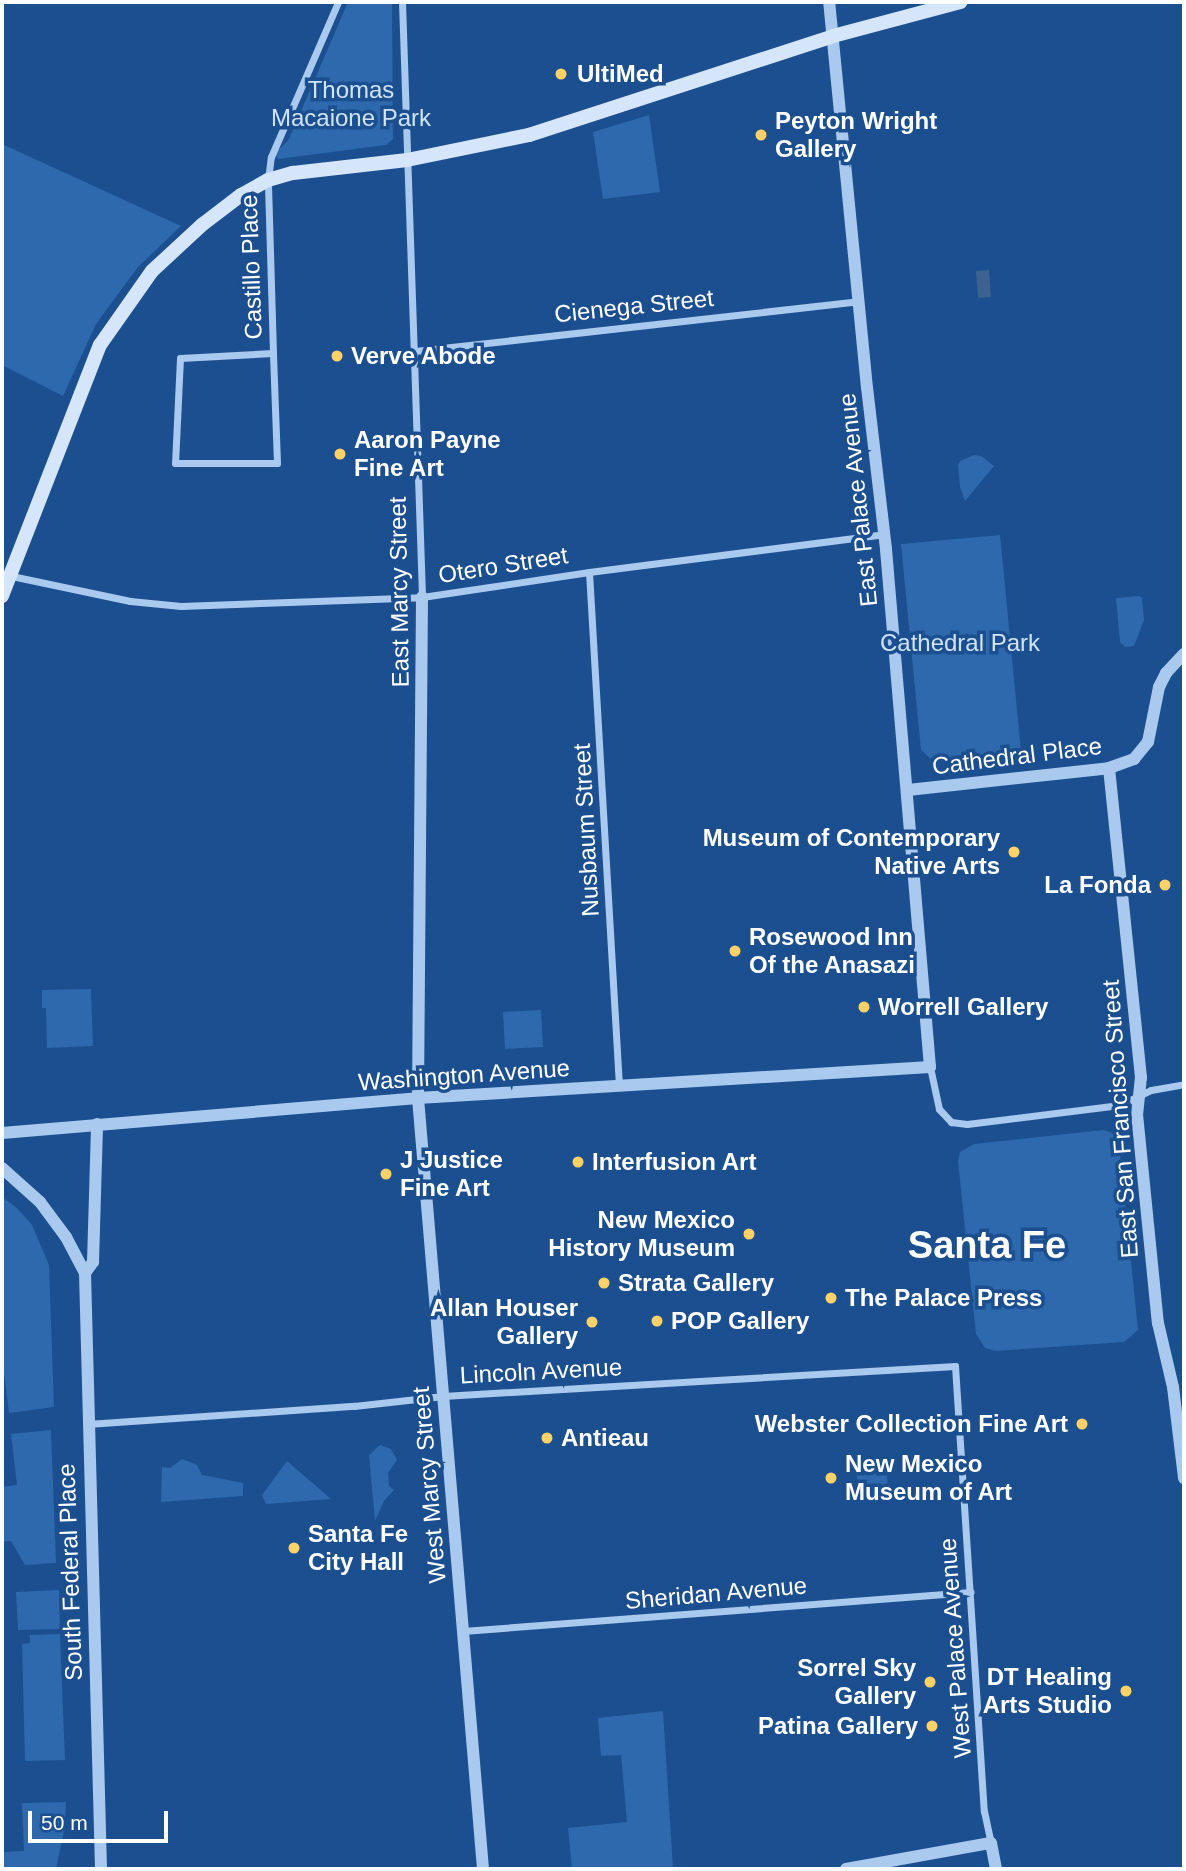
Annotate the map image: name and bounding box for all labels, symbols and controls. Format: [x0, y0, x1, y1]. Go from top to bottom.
place label: UltiMed [577, 60, 664, 88]
marker: UltiMed [551, 64, 571, 84]
park label: Thomas Macaione Park [271, 76, 431, 132]
place label: Peyton Wright Gallery [775, 107, 937, 163]
marker: Peyton Wright Gallery [753, 127, 769, 143]
street label: Castillo Place [234, 194, 268, 340]
street label: Cienega Street [553, 283, 715, 329]
place label: Verve Abode [351, 342, 496, 370]
marker: Verve Abode [329, 348, 345, 364]
street label: East Palace Avenue [832, 391, 884, 609]
place label: Aaron Payne Fine Art [354, 426, 501, 482]
marker: Aaron Payne Fine Art [332, 446, 348, 462]
street label: East Marcy Street [383, 496, 415, 688]
street label: Otero Street [436, 541, 570, 589]
park label: Cathedral Park [880, 629, 1040, 657]
street label: Cathedral Place [930, 731, 1104, 781]
street label: Nusbaum Street [567, 743, 605, 917]
place label: Museum of Contemporary Native Arts [703, 824, 1000, 880]
marker: Museum of Contemporary Native Arts [1006, 844, 1022, 860]
place label: La Fonda [1044, 871, 1151, 899]
marker: La Fonda [1157, 877, 1173, 893]
place label: Rosewood Inn Of the Anasazi [749, 923, 916, 979]
marker: Rosewood Inn Of the Anasazi [727, 943, 743, 959]
street label: East San Francisco Street [1096, 979, 1144, 1259]
place label: Worrell Gallery [878, 993, 1048, 1021]
marker: Worrell Gallery [856, 999, 872, 1015]
street label: Washington Avenue [357, 1053, 571, 1097]
place label: J Justice Fine Art [400, 1146, 503, 1202]
place label: Interfusion Art [592, 1148, 757, 1176]
marker: Interfusion Art [570, 1154, 586, 1170]
marker: J Justice Fine Art [378, 1166, 394, 1182]
place label: New Mexico History Museum [548, 1206, 735, 1262]
district label: Santa Fe [908, 1223, 1066, 1269]
marker: New Mexico History Museum [741, 1226, 757, 1242]
place label: Strata Gallery [618, 1269, 774, 1297]
marker: Strata Gallery [596, 1275, 612, 1291]
place label: The Palace Press [845, 1284, 1042, 1312]
marker: The Palace Press [823, 1290, 839, 1306]
place label: Allan Houser Gallery [430, 1294, 578, 1350]
place label: POP Gallery [671, 1307, 810, 1335]
marker: POP Gallery [649, 1313, 665, 1329]
marker: Allan Houser Gallery [584, 1314, 600, 1330]
street label: Lincoln Avenue [459, 1352, 623, 1390]
street label: West Marcy Street [406, 1386, 452, 1584]
place label: Webster Collection Fine Art [754, 1410, 1068, 1438]
marker: Webster Collection Fine Art [1074, 1416, 1090, 1432]
place label: Antieau [561, 1424, 649, 1452]
marker: Antieau [539, 1430, 555, 1446]
place label: New Mexico Museum of Art [845, 1450, 1013, 1506]
street label: South Federal Place [52, 1463, 88, 1681]
marker: New Mexico Museum of Art [823, 1470, 839, 1486]
place label: Santa Fe City Hall [308, 1520, 408, 1576]
street label: West Palace Avenue [933, 1536, 977, 1760]
marker: Santa Fe City Hall [286, 1540, 302, 1556]
street label: Sheridan Avenue [623, 1571, 809, 1615]
place label: Sorrel Sky Gallery [797, 1654, 916, 1710]
place label: DT Healing Arts Studio [983, 1663, 1112, 1719]
marker: Sorrel Sky Gallery [922, 1674, 938, 1690]
marker: DT Healing Arts Studio [1118, 1683, 1134, 1699]
place label: Patina Gallery [758, 1712, 918, 1740]
marker: Patina Gallery [924, 1718, 940, 1734]
scale bar [32, 1798, 172, 1842]
text: 50 m [41, 1811, 88, 1834]

